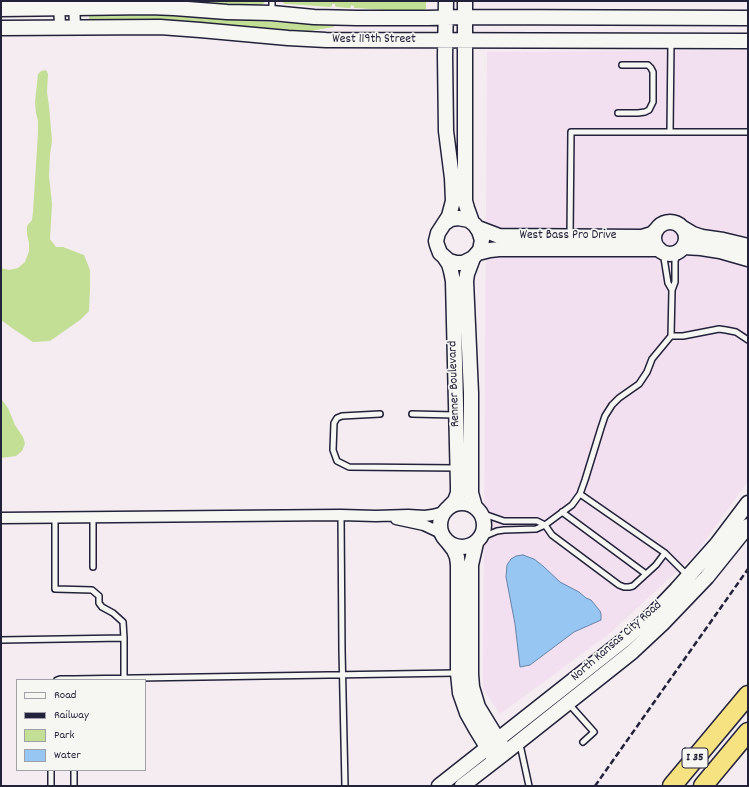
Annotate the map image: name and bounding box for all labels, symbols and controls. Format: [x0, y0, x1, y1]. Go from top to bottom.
street label: West 119th Street [332, 32, 416, 48]
street label: West Bass Pro Drive [519, 228, 617, 244]
street label: Renner Boulevard [446, 341, 464, 427]
street label: North Kansas City Road [568, 598, 666, 686]
legend [16, 679, 146, 771]
text: Road [54, 687, 76, 704]
text: Railway [54, 707, 89, 724]
text: Park [54, 727, 74, 744]
text: Water [54, 747, 81, 764]
road number: I 35 [682, 748, 708, 768]

